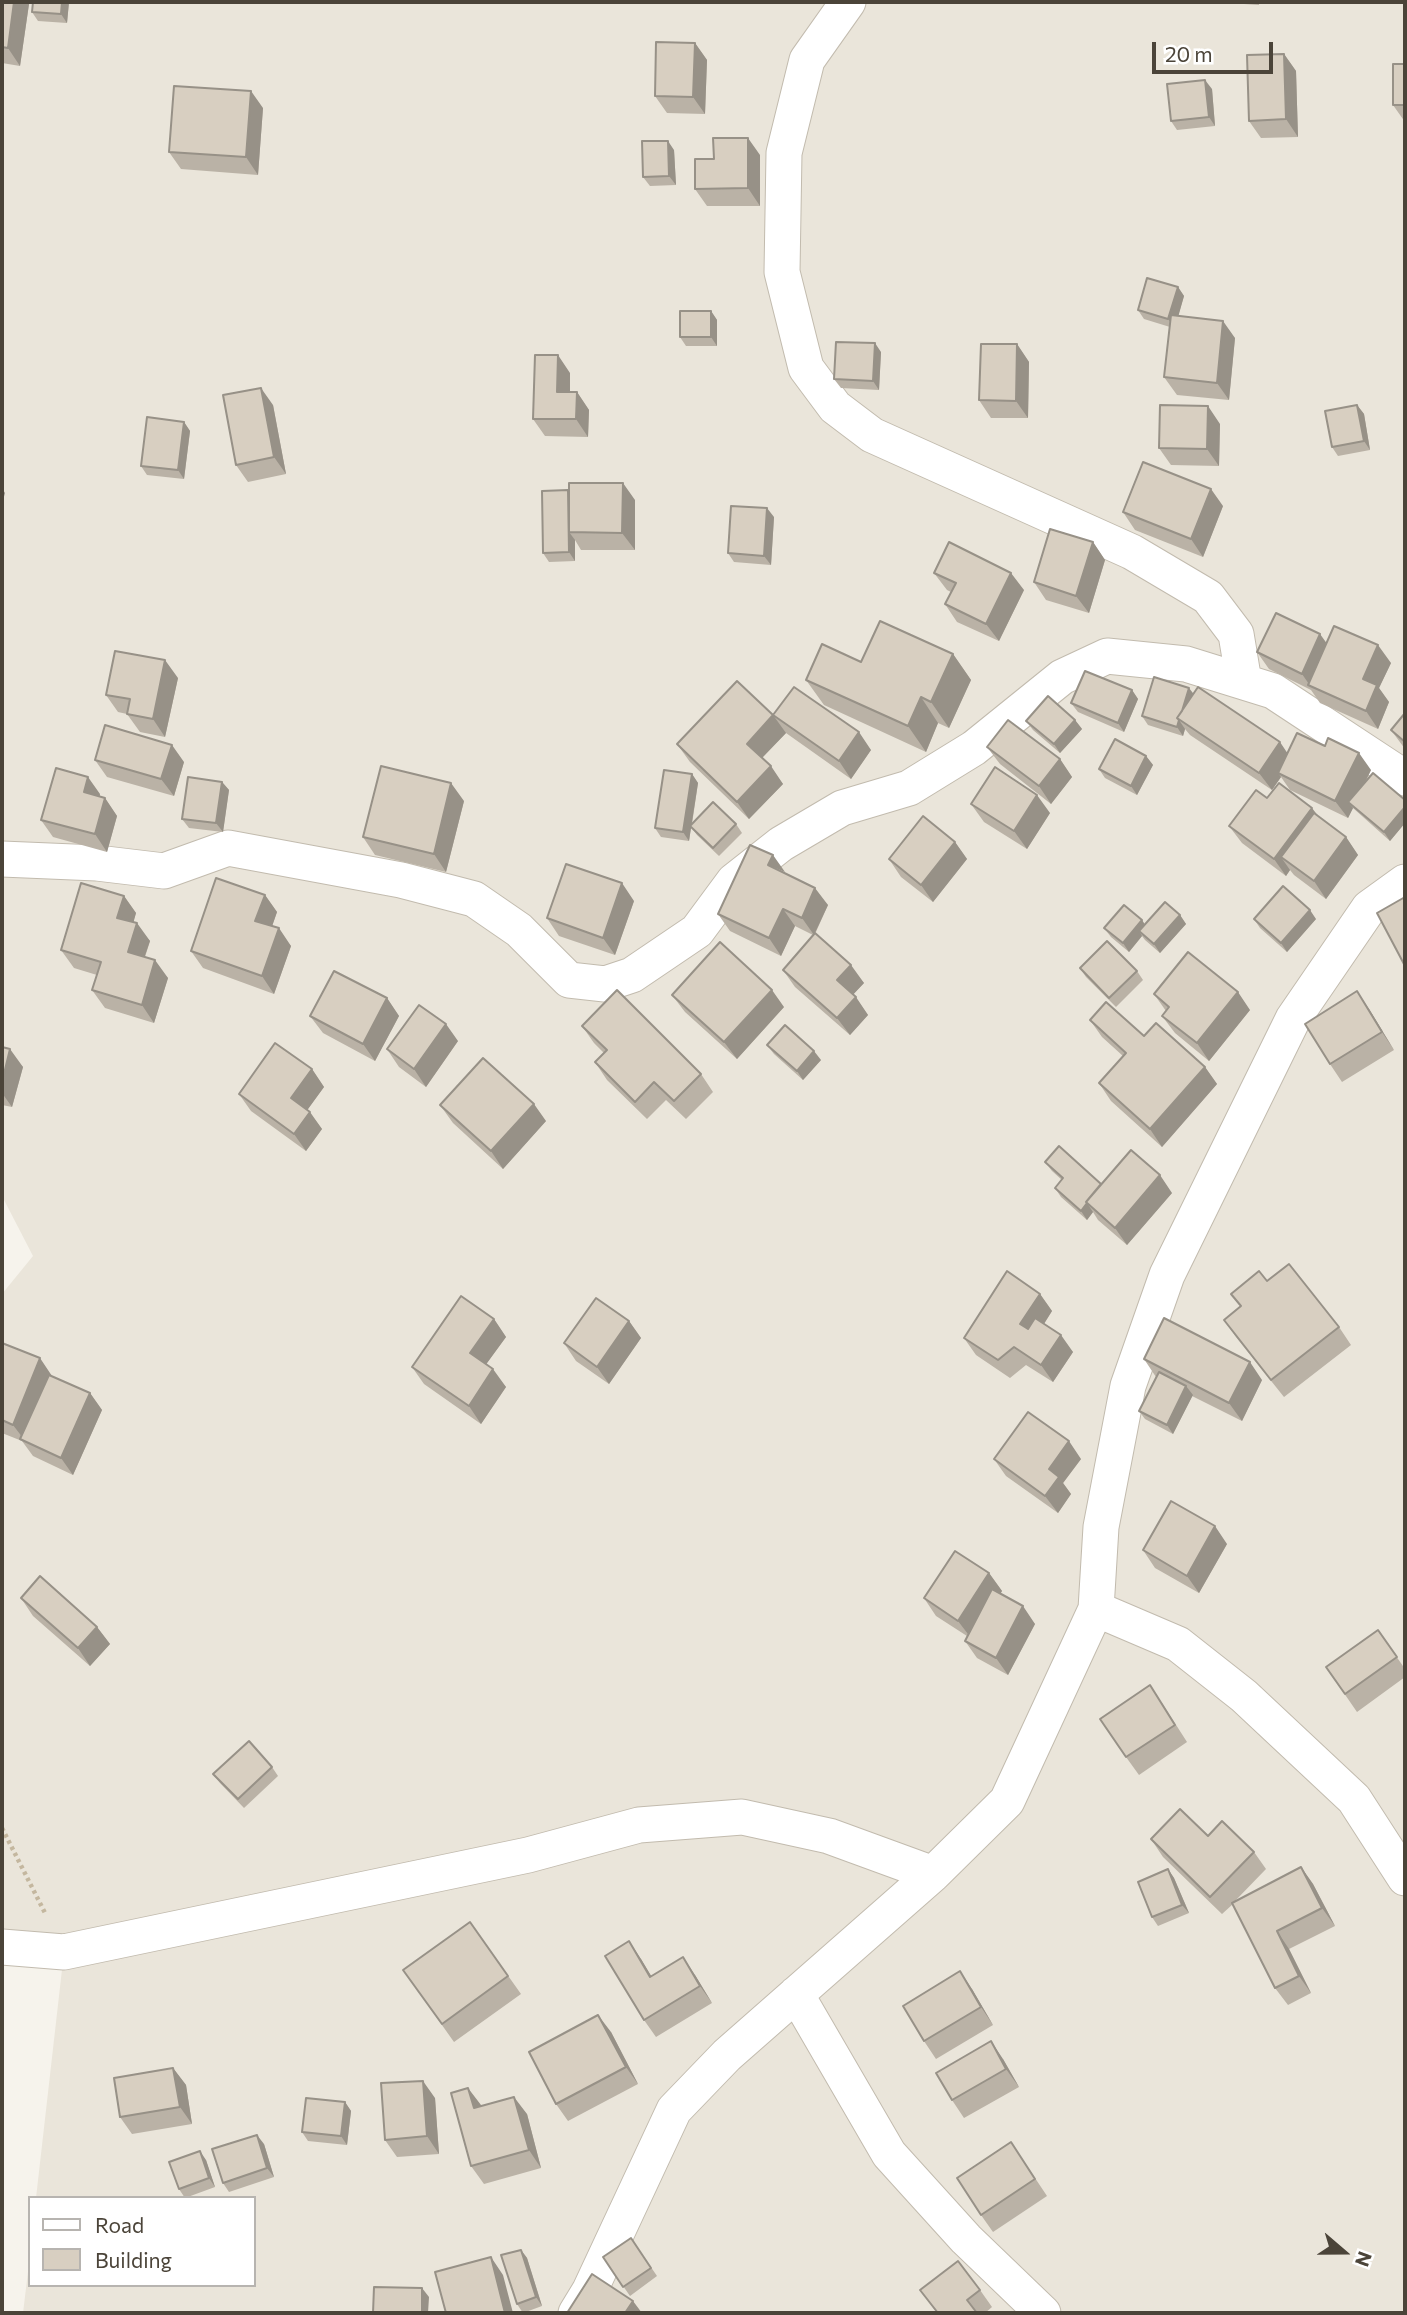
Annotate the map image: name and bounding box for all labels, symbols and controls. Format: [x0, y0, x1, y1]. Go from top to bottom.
scale bar [1155, 28, 1276, 72]
text: 20 m [1165, 41, 1213, 66]
legend [28, 2196, 256, 2287]
text: Road [95, 2212, 144, 2237]
north arrow [1309, 2217, 1379, 2287]
text: Building [95, 2247, 172, 2272]
text: N [1351, 2249, 1377, 2270]

